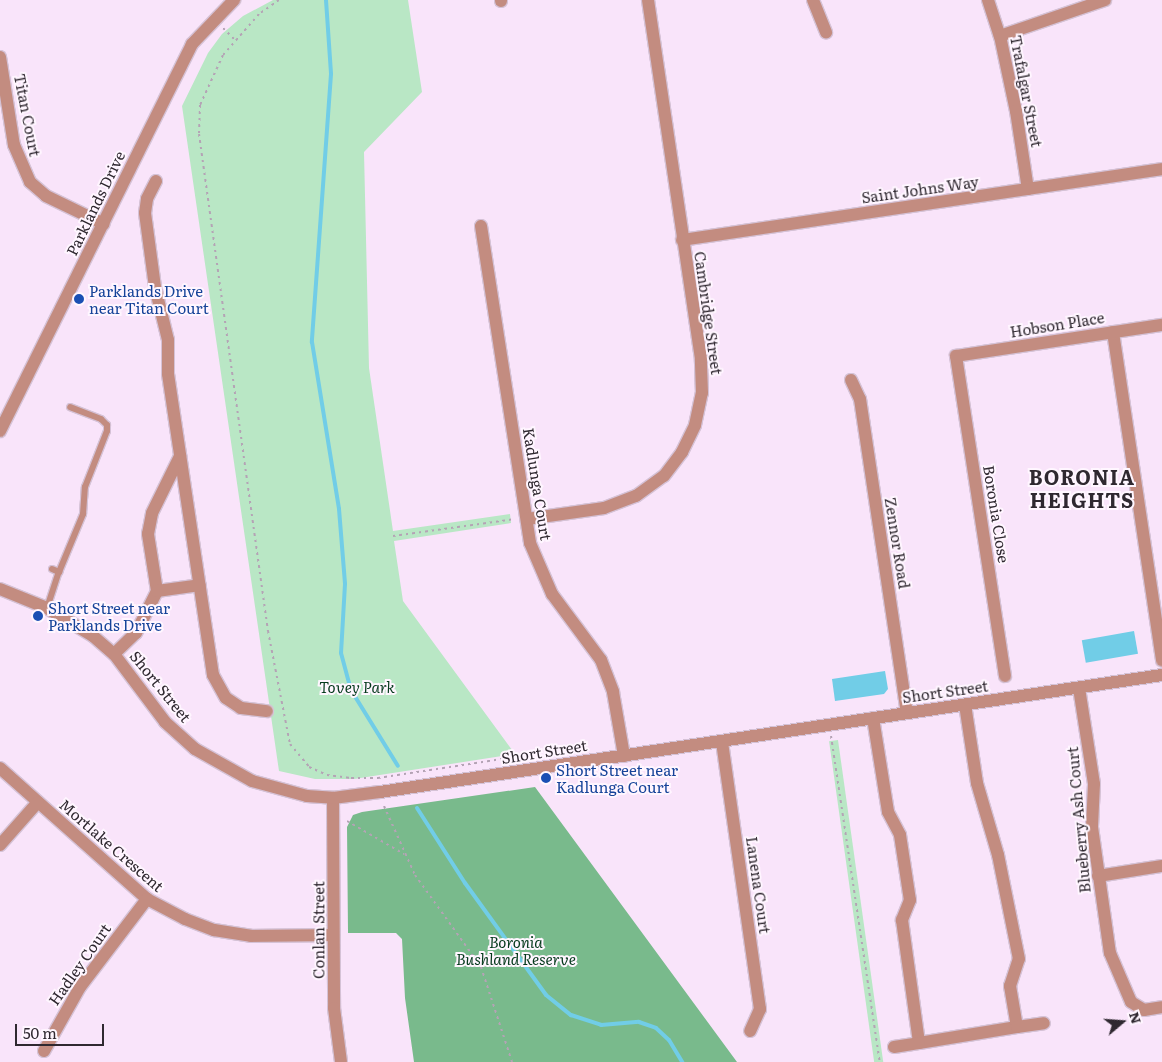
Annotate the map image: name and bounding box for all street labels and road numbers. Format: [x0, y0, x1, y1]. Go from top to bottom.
street label: Trafalgar Street [1007, 33, 1047, 149]
street label: Titan Court [11, 72, 45, 158]
street label: Parklands Drive [62, 148, 128, 258]
street label: Saint Johns Way [860, 172, 980, 206]
street label: Cambridge Street [691, 250, 727, 376]
street label: Hobson Place [1009, 308, 1105, 340]
street label: Kadlunga Court [520, 426, 556, 542]
street label: Boronia Close [980, 464, 1014, 564]
street label: Zennor Road [882, 496, 914, 590]
street label: Short Street [127, 647, 195, 725]
street label: Short Street [901, 676, 989, 706]
street label: Short Street [500, 735, 588, 767]
street label: Blueberry Ash Court [1063, 746, 1093, 894]
street label: Mortlake Crescent [56, 795, 168, 895]
street label: Lanena Court [743, 835, 775, 935]
street label: Conlan Street [309, 881, 327, 979]
street label: Hadley Court [44, 920, 114, 1008]

